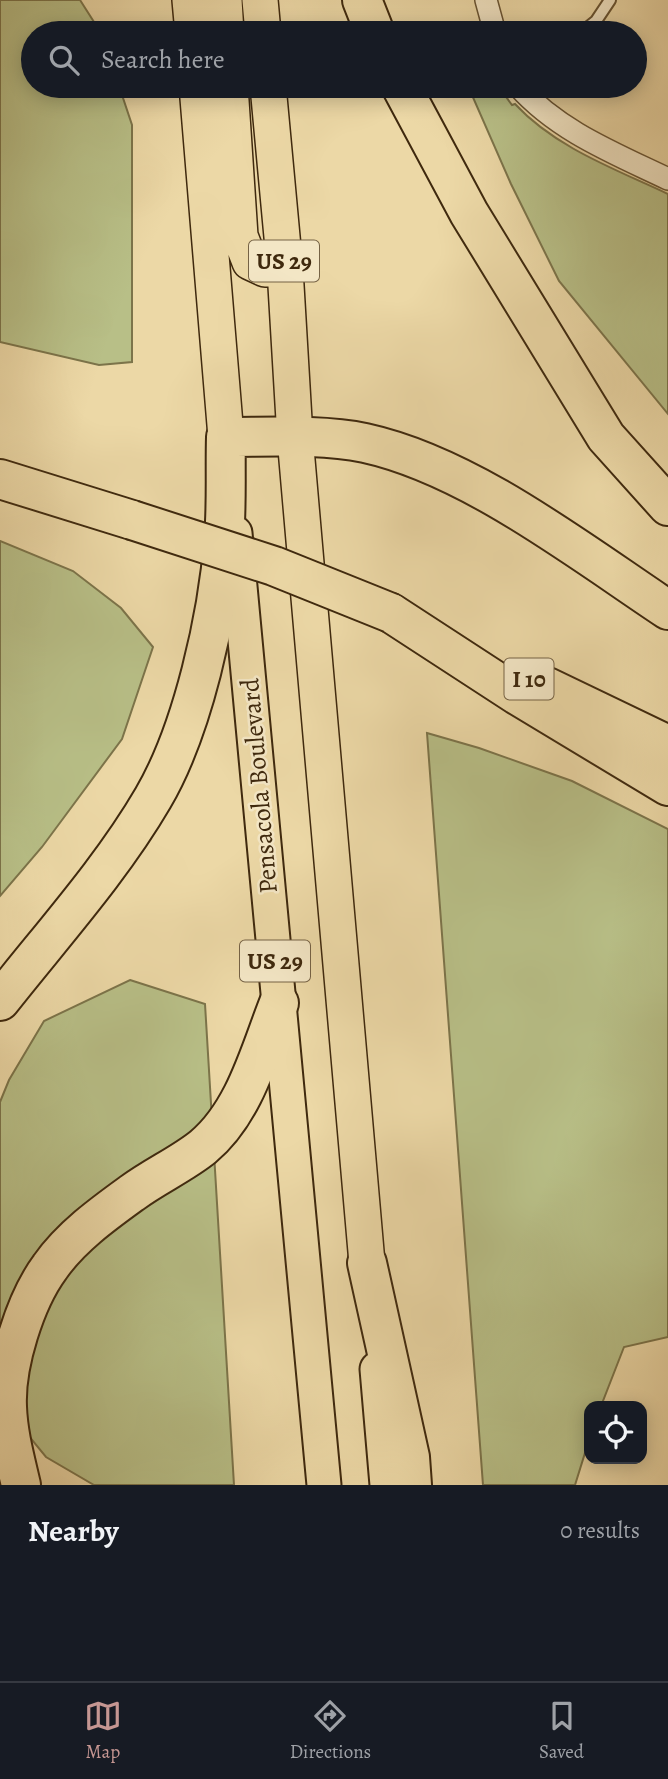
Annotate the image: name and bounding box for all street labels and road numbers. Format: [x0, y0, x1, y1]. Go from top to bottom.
road number: US 29 [249, 240, 319, 282]
road number: I 10 [504, 658, 554, 700]
street label: Pensacola Boulevard [232, 677, 286, 895]
road number: US 29 [240, 940, 310, 981]

